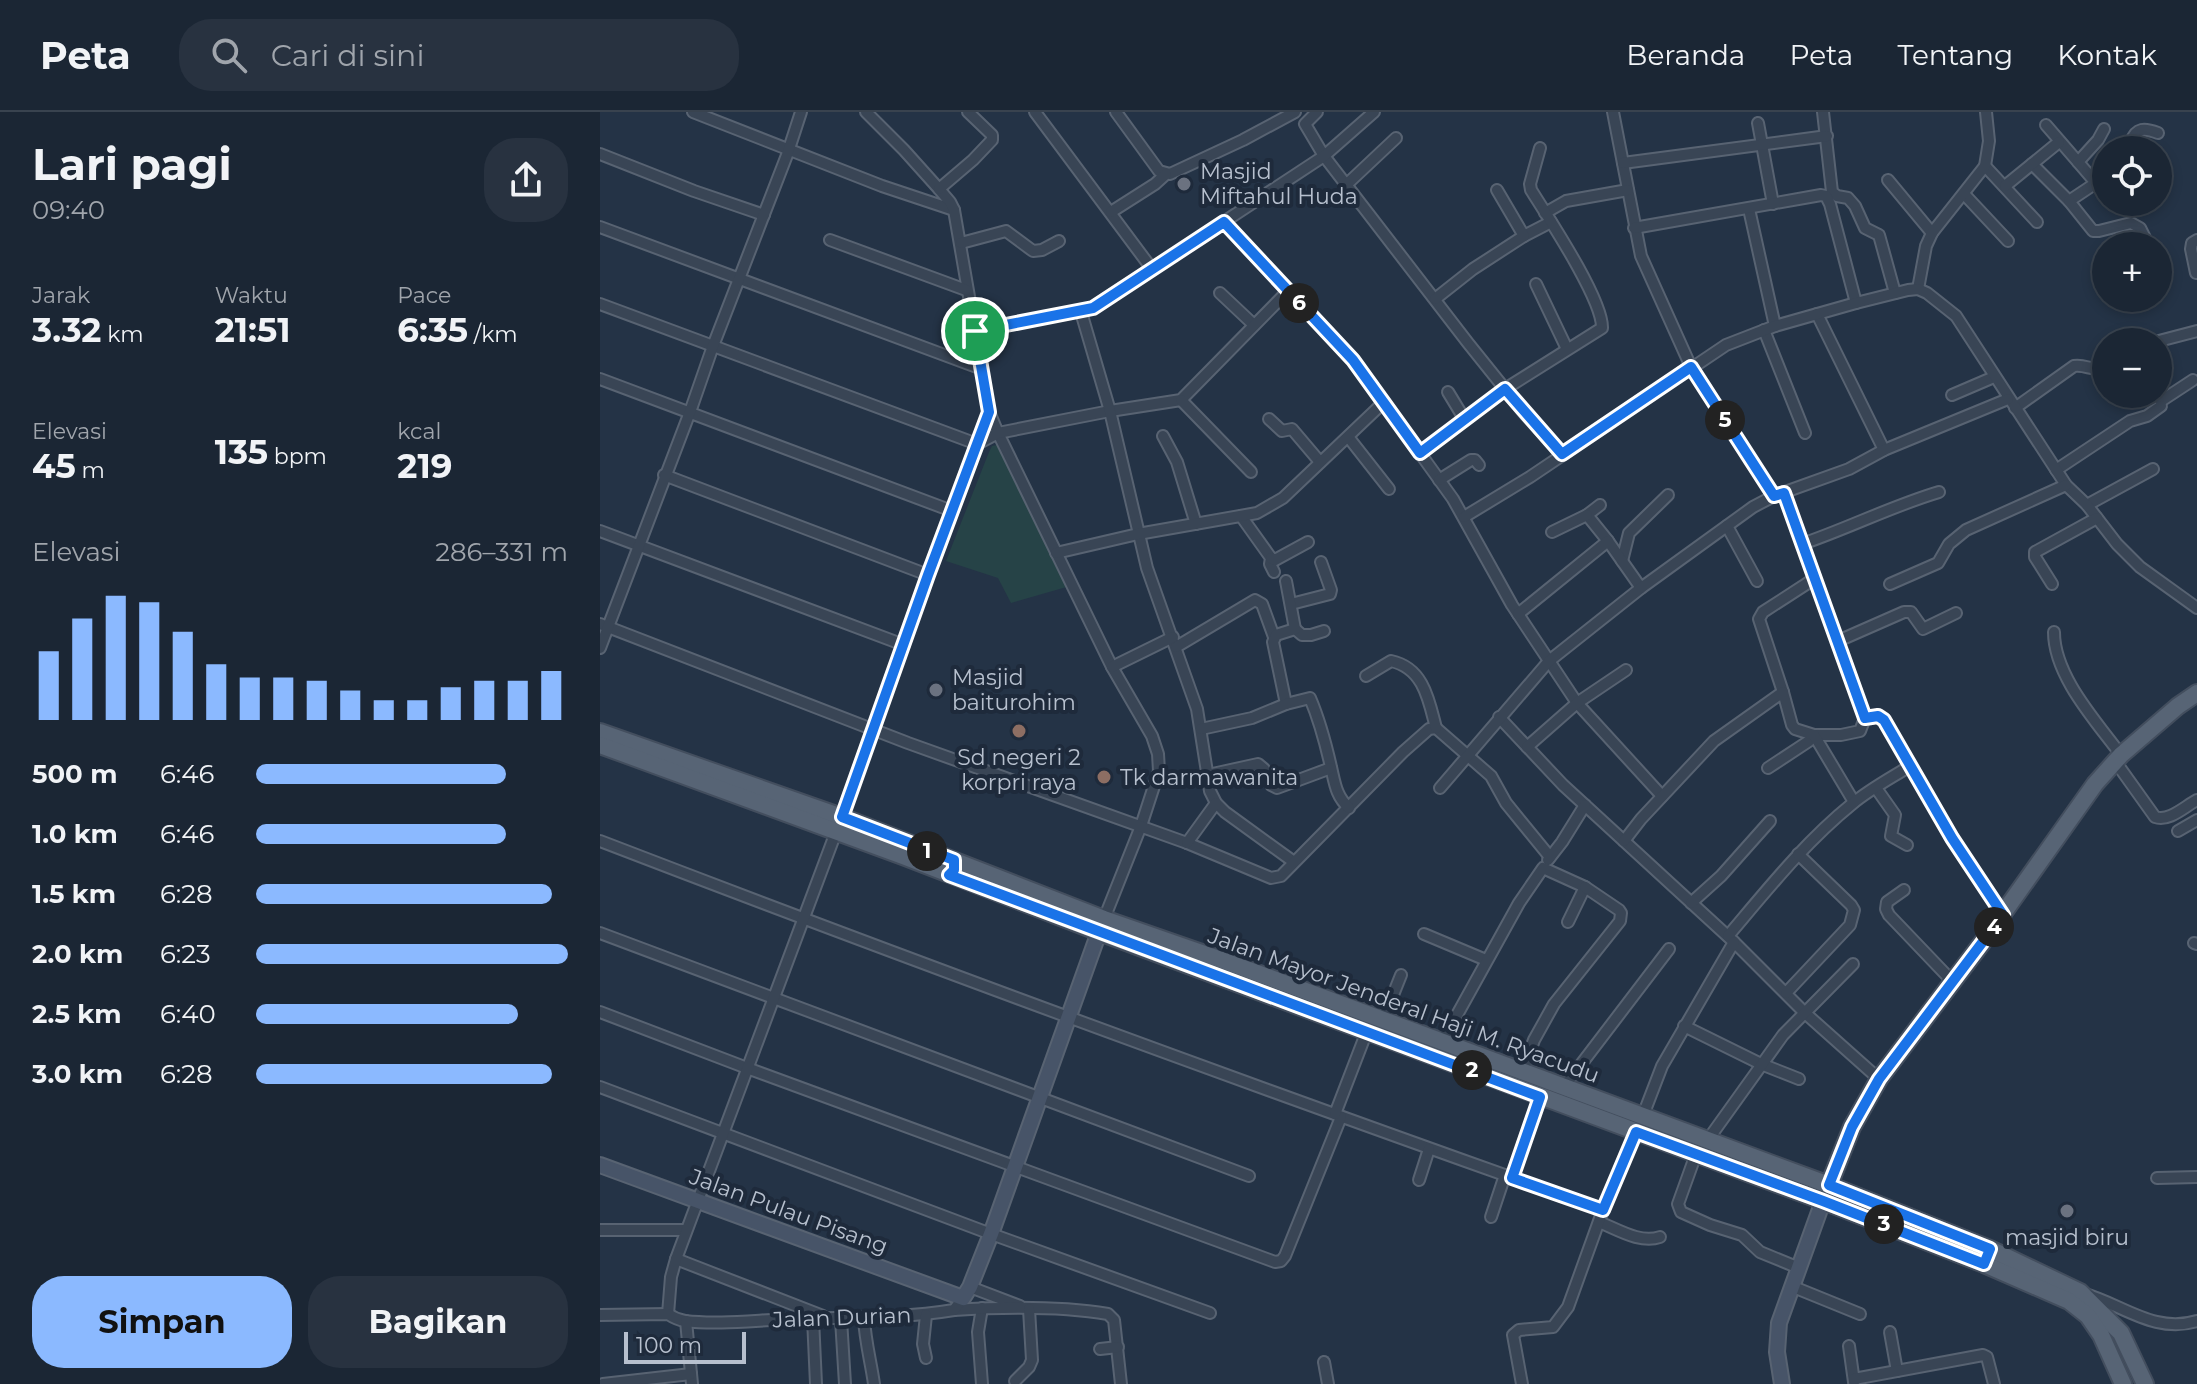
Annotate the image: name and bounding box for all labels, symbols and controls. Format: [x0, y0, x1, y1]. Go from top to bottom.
search box [179, 19, 739, 91]
text: Peta [40, 32, 131, 79]
icon: search [207, 33, 251, 77]
text: Cari di sini [271, 37, 424, 74]
text: Beranda [1626, 38, 1745, 72]
text: Peta [1789, 38, 1853, 72]
text: Tentang [1897, 38, 2013, 72]
text: Kontak [2057, 38, 2157, 72]
map controls [2092, 136, 2172, 408]
button: locate [2092, 136, 2172, 216]
text: Lari pagi [32, 137, 232, 191]
button: share [484, 138, 568, 222]
place label: Masjid Miftahul Huda [1200, 158, 1358, 210]
marker: Masjid Miftahul Huda [1175, 175, 1193, 193]
text: 09:40 [32, 194, 105, 226]
button: + [2092, 232, 2172, 312]
text: Jarak [32, 282, 90, 309]
text: Waktu [215, 282, 288, 309]
text: Pace [397, 282, 451, 309]
pin: 6 [1279, 283, 1319, 323]
text: 6 [1292, 289, 1306, 316]
pin [941, 297, 1009, 365]
text: 3.32 [32, 309, 101, 351]
text: 21:51 [215, 309, 291, 351]
text: 6:35 [397, 309, 468, 351]
icon: arrive [953, 309, 997, 353]
text: km [101, 321, 144, 348]
text: /km [468, 321, 518, 348]
button: − [2092, 328, 2172, 408]
pin: 5 [1705, 400, 1745, 440]
text: 5 [1718, 406, 1732, 433]
text: Elevasi [32, 418, 107, 445]
text: kcal [397, 418, 441, 445]
text: 135 [215, 431, 268, 473]
text: bpm [268, 443, 327, 470]
text: 45 [32, 445, 76, 487]
text: 219 [397, 445, 452, 487]
text: m [76, 457, 105, 484]
text: Elevasi [32, 536, 120, 568]
text: 286–331 m [435, 536, 568, 568]
place label: Masjid baiturohim [952, 664, 1076, 716]
marker: Masjid baiturohim [927, 681, 945, 699]
marker: Sd negeri 2 korpri raya [1010, 722, 1028, 740]
place label: Sd negeri 2 korpri raya [957, 744, 1081, 796]
text: 500 m [32, 758, 117, 790]
text: 6:46 [160, 758, 214, 790]
place label: Tk darmawanita [1120, 764, 1298, 791]
marker: Tk darmawanita [1095, 768, 1113, 786]
text: 1.0 km [32, 818, 118, 850]
text: 6:46 [160, 818, 214, 850]
pin: 1 [907, 831, 947, 871]
text: 1 [923, 837, 931, 864]
text: 1.5 km [32, 878, 116, 910]
text: 6:28 [160, 878, 213, 910]
pin: 4 [1974, 907, 2014, 947]
text: 4 [1986, 913, 2002, 940]
street label: Jalan Mayor Jenderal Haji M. Ryacudu [1204, 922, 1603, 1089]
text: 2.0 km [32, 938, 123, 970]
text: 6:23 [160, 938, 211, 970]
text: 2.5 km [32, 998, 121, 1030]
text: 6:40 [160, 998, 216, 1030]
pin: 2 [1452, 1050, 1492, 1090]
text: 2 [1466, 1056, 1478, 1083]
text: 3.0 km [32, 1058, 123, 1090]
text: 6:28 [160, 1058, 213, 1090]
street label: Jalan Pulau Pisang [685, 1163, 892, 1260]
marker: masjid biru [2058, 1202, 2076, 1220]
pin: 3 [1864, 1204, 1904, 1244]
text: 3 [1877, 1210, 1891, 1237]
place label: masjid biru [2005, 1224, 2129, 1251]
button: Simpan [32, 1276, 292, 1368]
button: Bagikan [308, 1276, 568, 1368]
street label: Jalan Durian [771, 1302, 912, 1333]
scale bar [624, 1328, 746, 1364]
text: 100 m [636, 1332, 702, 1359]

